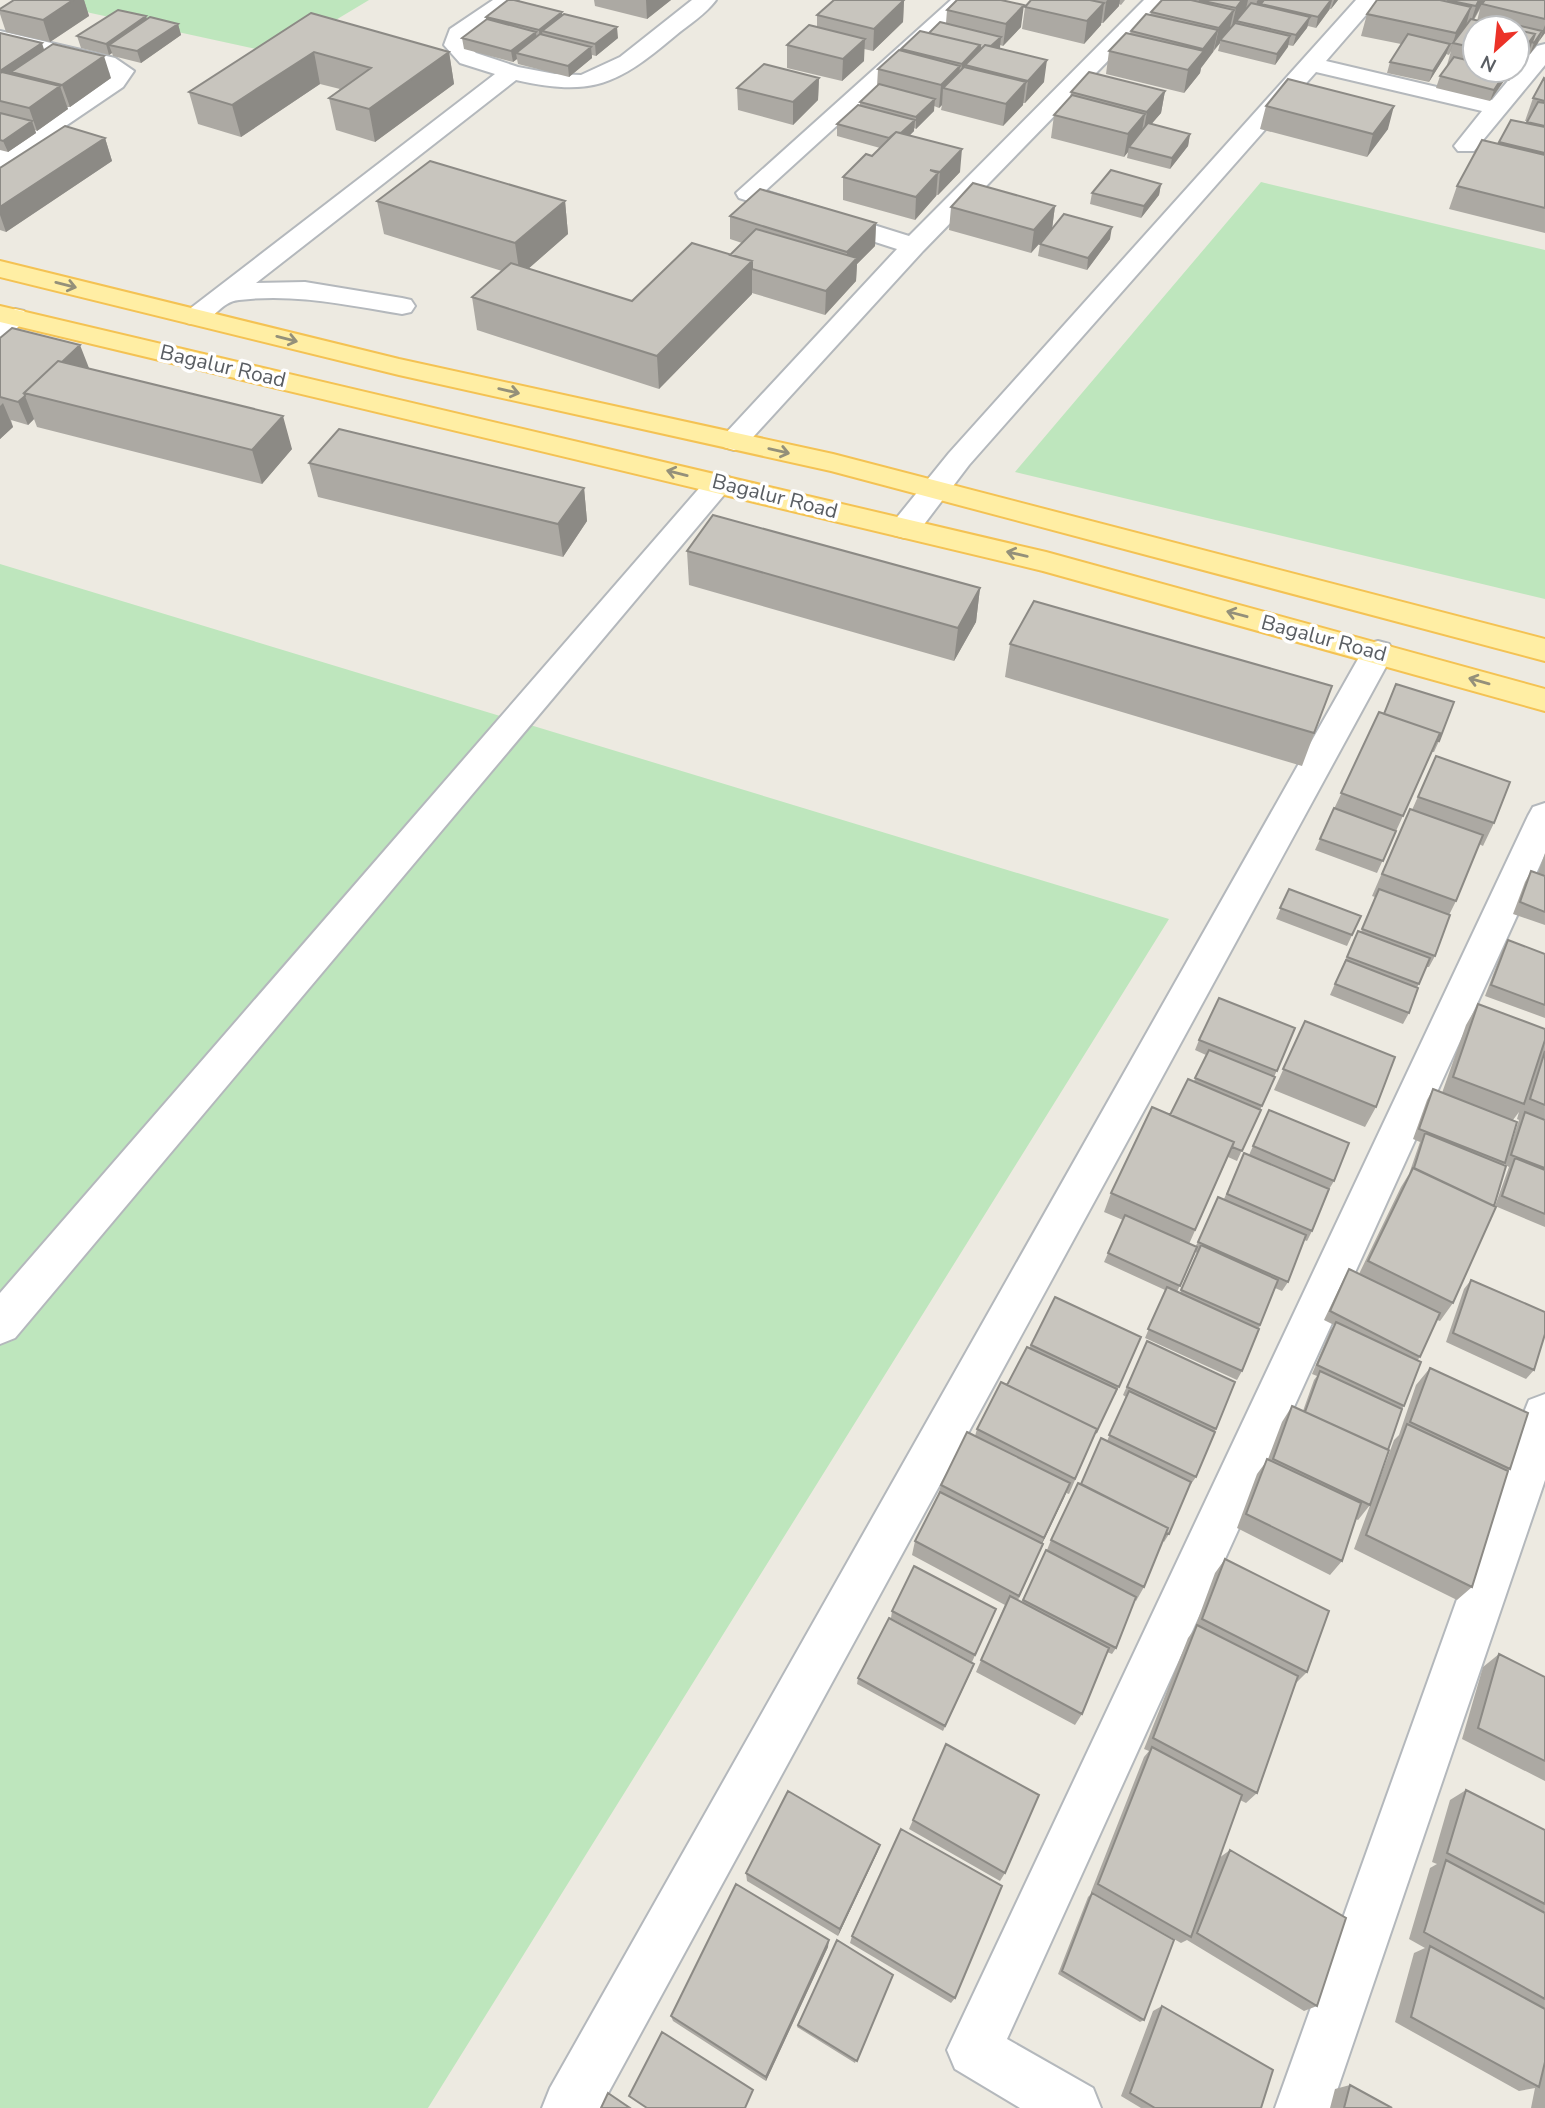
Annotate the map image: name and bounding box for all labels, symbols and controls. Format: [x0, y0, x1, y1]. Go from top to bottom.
north arrow [1461, 14, 1531, 84]
text: N [1476, 48, 1501, 78]
one-way arrow [54, 279, 77, 293]
one-way arrow [275, 333, 298, 346]
street label: Bagalur Road [157, 338, 289, 394]
one-way arrow [497, 385, 520, 398]
one-way arrow [767, 445, 790, 459]
one-way arrow [666, 466, 689, 479]
street label: Bagalur Road [709, 467, 841, 525]
one-way arrow [1006, 547, 1029, 561]
one-way arrow [1226, 606, 1248, 619]
street label: Bagalur Road [1258, 608, 1390, 668]
one-way arrow [1469, 674, 1491, 687]

